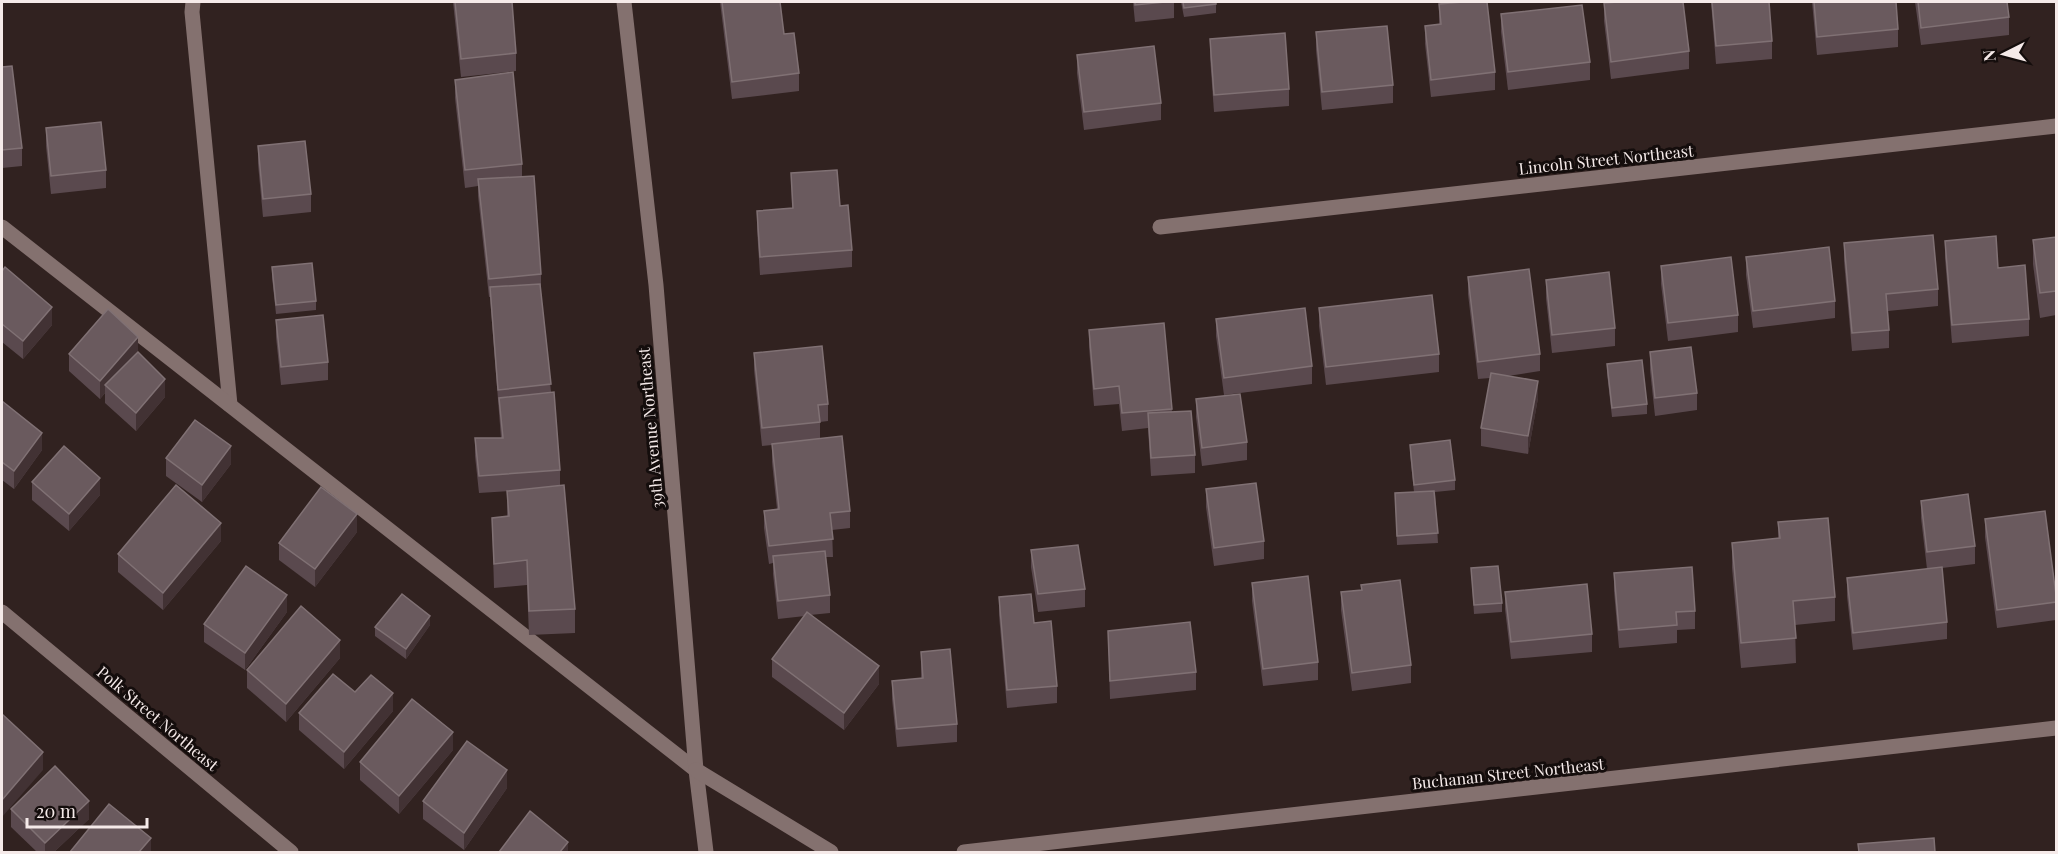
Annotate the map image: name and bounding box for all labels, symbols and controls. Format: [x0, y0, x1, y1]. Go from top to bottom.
north arrow [1974, 24, 2034, 84]
text: N [1977, 48, 2000, 62]
street label: Lincoln Street Northeast [1518, 139, 1695, 179]
street label: 39th Avenue Northeast [632, 346, 667, 509]
street label: Polk Street Northeast [93, 661, 223, 775]
street label: Buchanan Street Northeast [1411, 752, 1605, 794]
scale bar [27, 791, 147, 829]
text: 20 m [36, 799, 76, 823]

